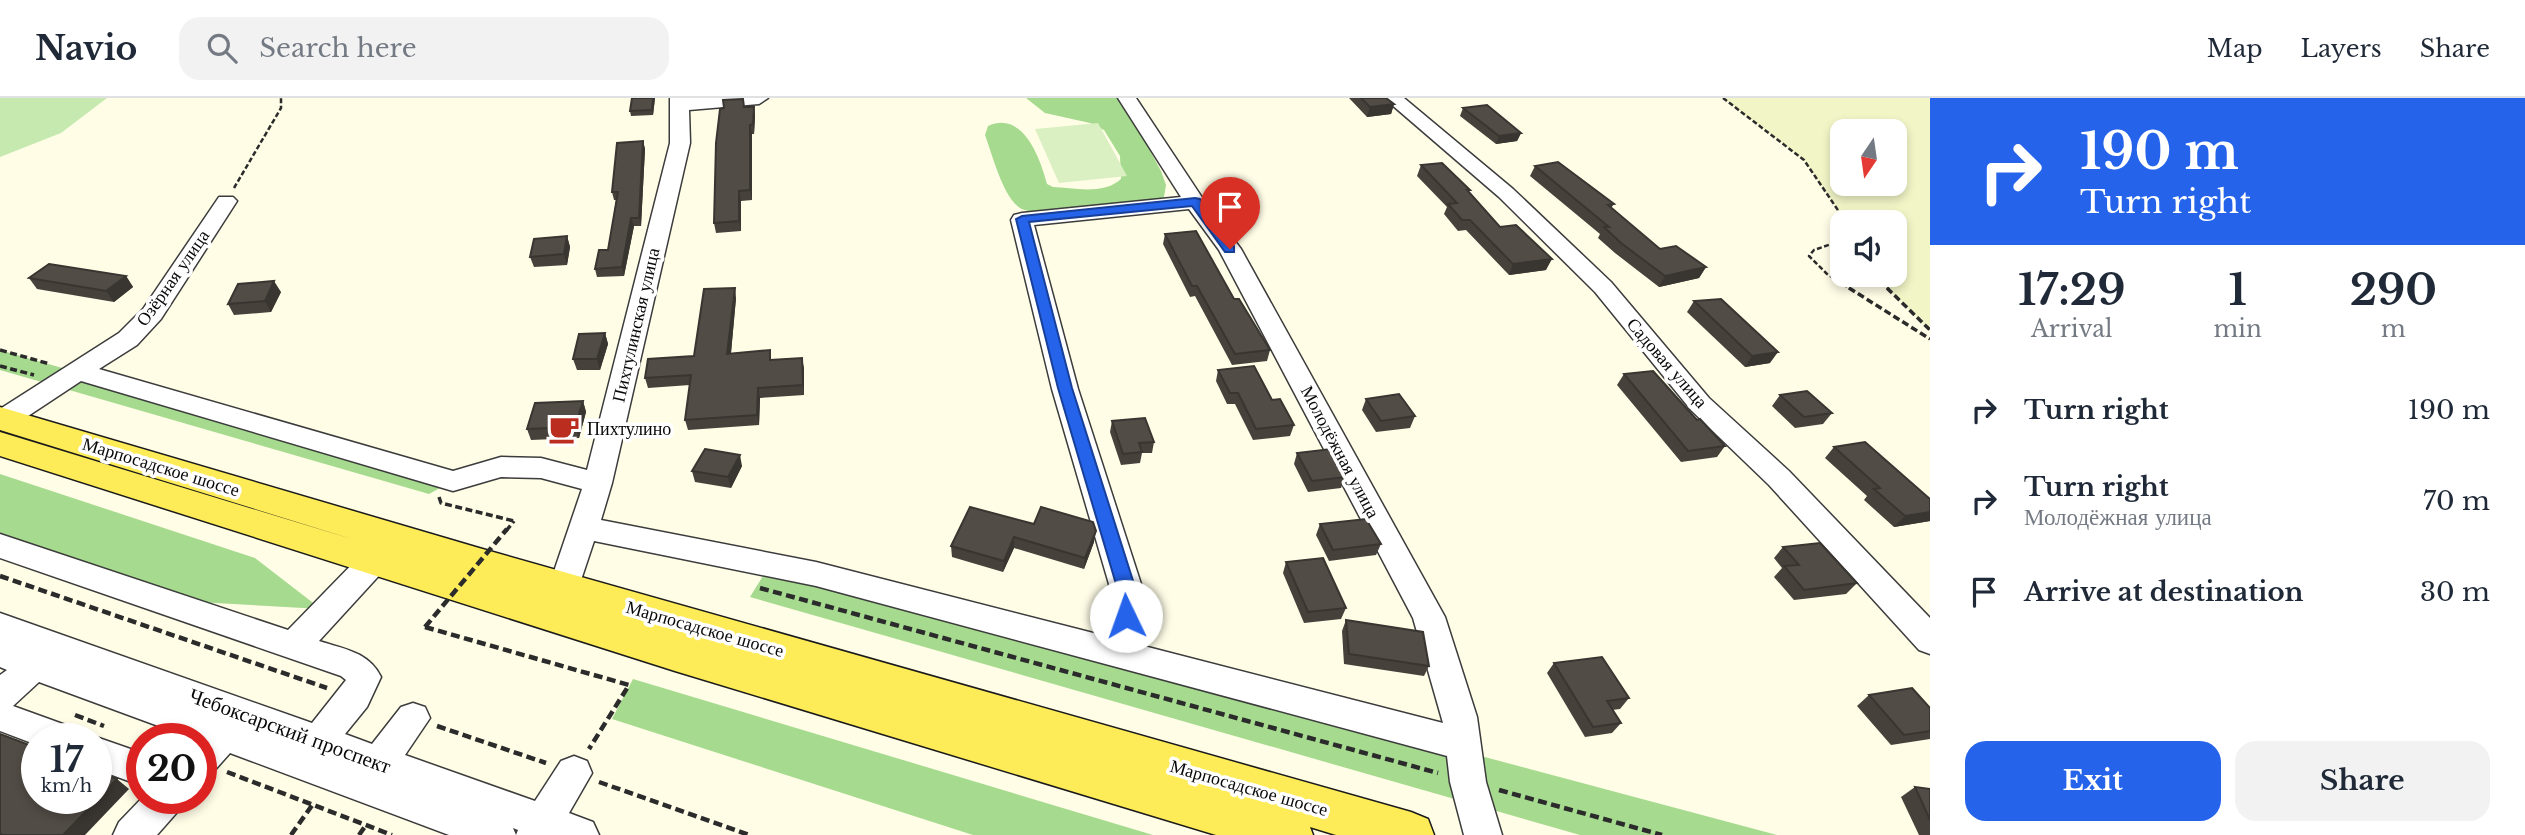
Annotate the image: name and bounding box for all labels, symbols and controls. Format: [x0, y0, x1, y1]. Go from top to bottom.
search box [179, 17, 669, 80]
text: Navio [35, 28, 137, 69]
icon: search [203, 29, 241, 67]
text: Search here [259, 32, 417, 64]
text: Map [2207, 34, 2263, 63]
text: Layers [2301, 34, 2382, 63]
text: Share [2420, 34, 2490, 63]
north arrow [1830, 119, 1908, 196]
map controls [1830, 119, 1907, 287]
text: 190 m [2080, 121, 2239, 182]
icon: right [1965, 126, 2056, 217]
pin [1200, 177, 1260, 249]
text: Turn right [2080, 182, 2251, 222]
icon: arrive [1211, 188, 1249, 226]
button: sound [1830, 210, 1907, 287]
street label: Озёрная улица [132, 226, 214, 330]
street label: Пихтулинская улица [608, 246, 664, 404]
text: 17:29 [2018, 264, 2125, 316]
text: 1 [2228, 264, 2247, 316]
text: 290 [2350, 264, 2437, 316]
street label: Садовая улица [1622, 313, 1712, 413]
text: Arrival [2031, 315, 2112, 343]
text: min [2213, 315, 2262, 343]
text: m [2381, 315, 2406, 343]
street label: Молодёжная улица [1296, 382, 1384, 522]
icon: right [1965, 391, 2003, 429]
text: Turn right [2024, 394, 2169, 426]
text: 190 m [2408, 394, 2490, 426]
cafe icon: Пихтулино [547, 412, 581, 446]
place label: Пихтулино [587, 418, 671, 440]
street label: Марпосадское шоссе [80, 433, 242, 501]
text: Turn right [2024, 471, 2169, 503]
icon: right [1965, 482, 2003, 520]
text: 70 m [2423, 485, 2490, 517]
text: Молодёжная улица [2024, 503, 2212, 531]
icon: arrive [1965, 573, 2003, 611]
text: Arrive at destination [2024, 576, 2304, 608]
text: 30 m [2420, 576, 2490, 608]
position arrow [1089, 579, 1163, 653]
street label: Марпосадское шоссе [624, 596, 786, 662]
street label: Чебоксарский проспект [185, 682, 395, 780]
speed limit sign: 20 [126, 723, 217, 814]
text: 17 [50, 738, 83, 781]
button: Exit [1965, 741, 2221, 821]
button: Share [2235, 741, 2490, 821]
street label: Марпосадское шоссе [1168, 755, 1330, 821]
text: km/h [41, 775, 92, 797]

